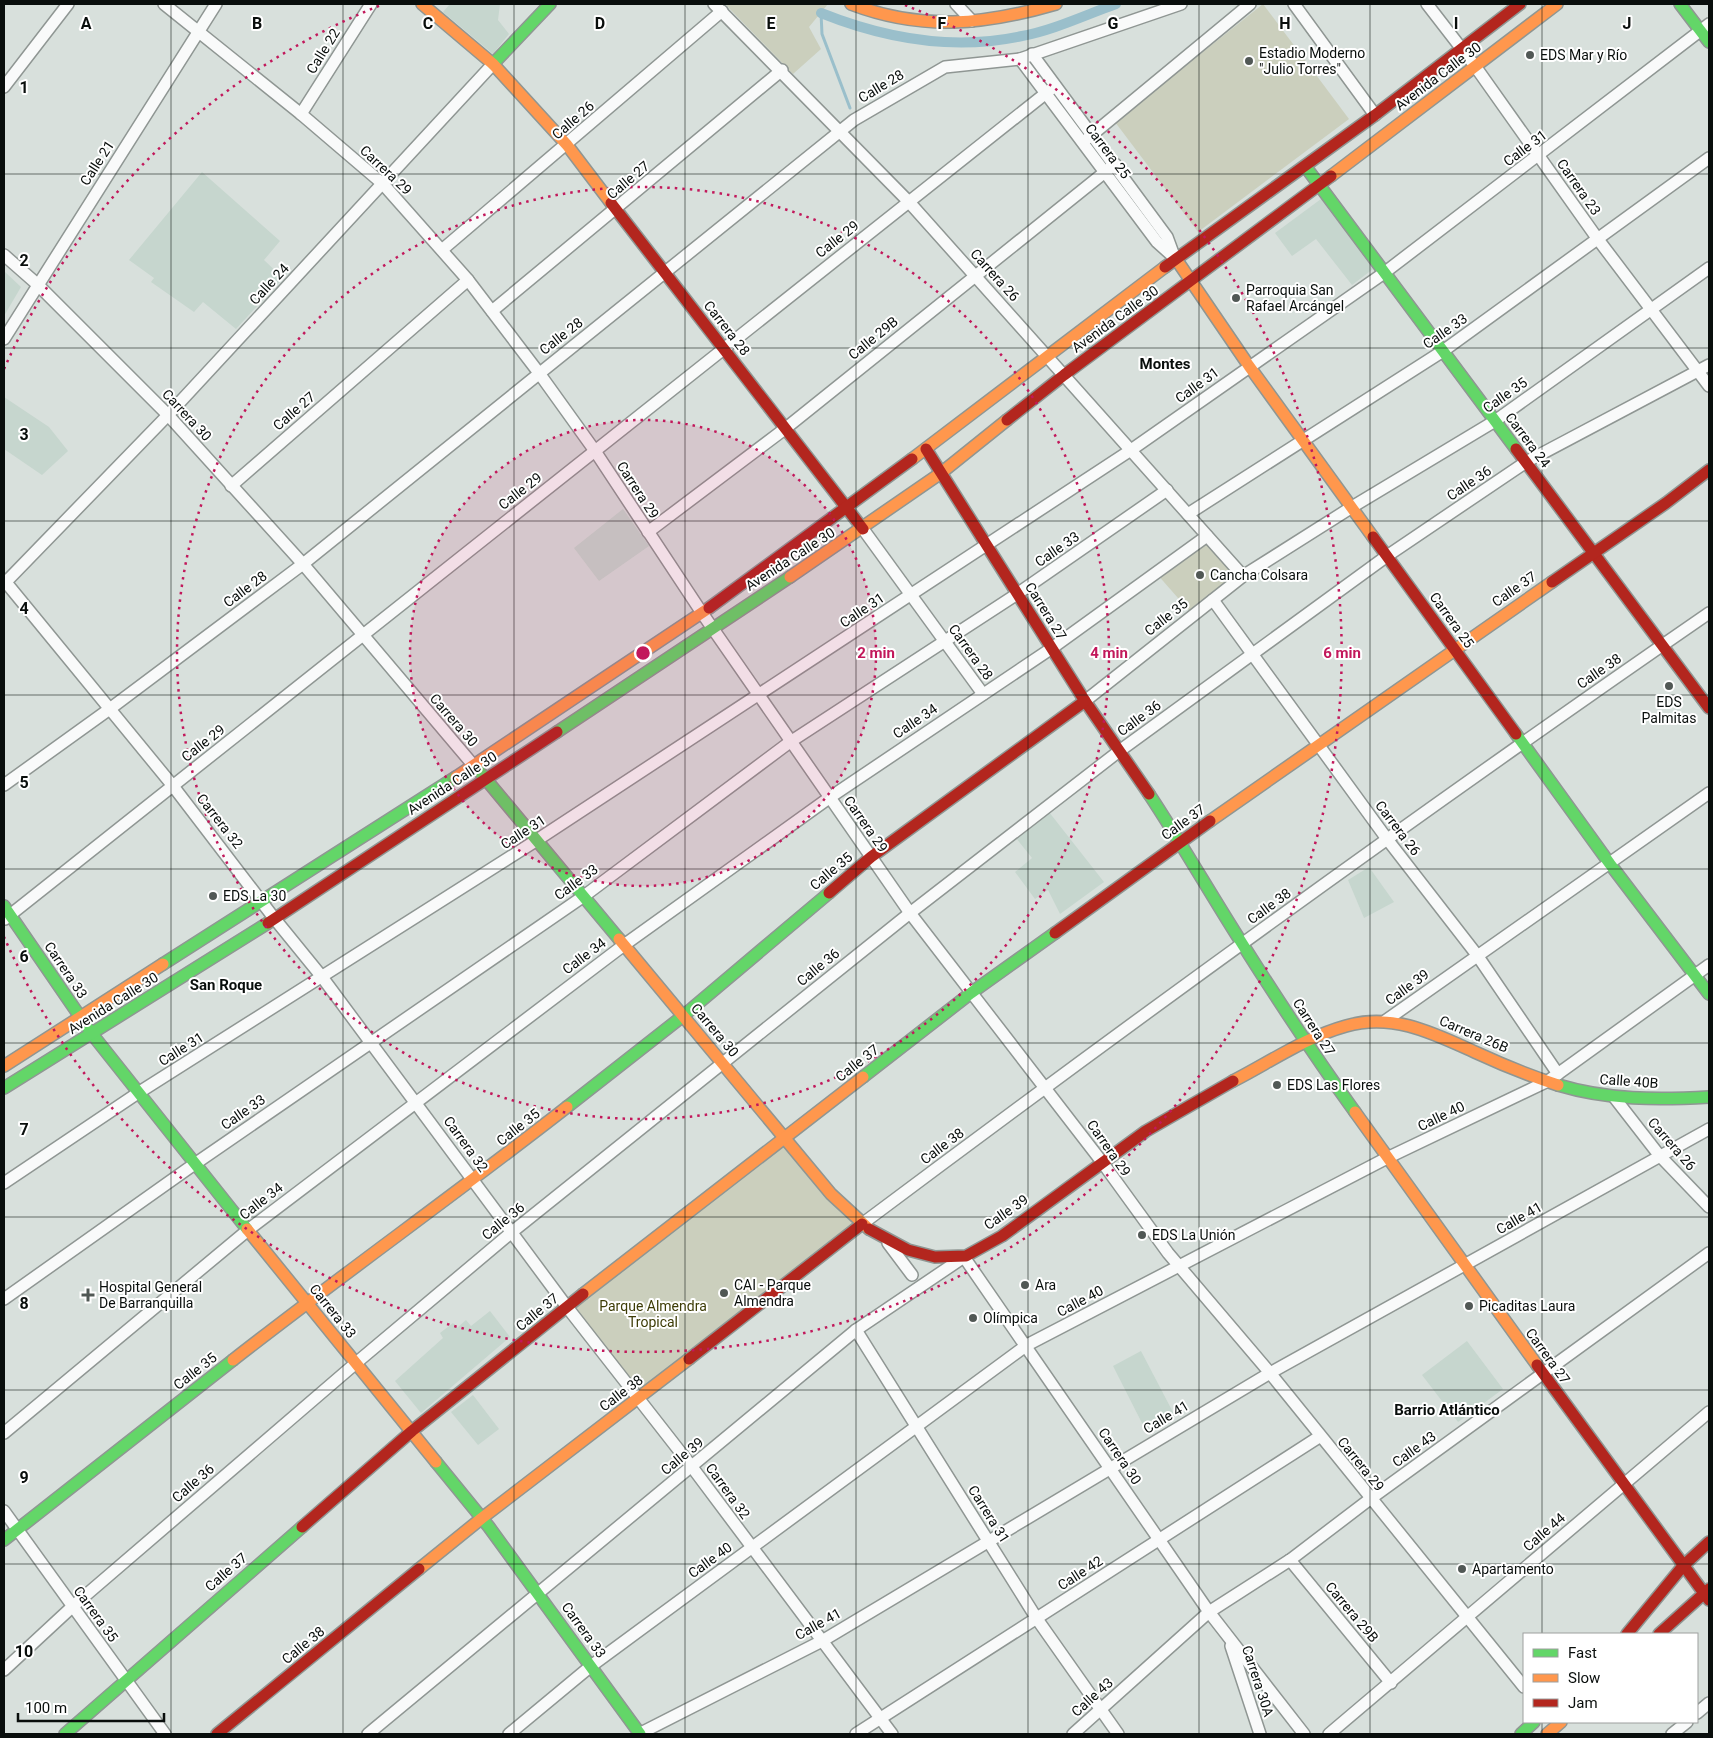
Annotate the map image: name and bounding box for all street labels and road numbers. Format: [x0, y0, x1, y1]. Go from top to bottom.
street label: Calle 22 [303, 25, 343, 77]
street label: Avenida Calle 30 [1392, 38, 1484, 113]
street label: Calle 28 [855, 66, 907, 106]
street label: Calle 26 [549, 97, 597, 142]
street label: Carrera 25 [1082, 120, 1134, 182]
street label: Calle 31 [1500, 127, 1550, 169]
street label: Calle 21 [77, 138, 117, 188]
street label: Carrera 29 [357, 142, 415, 198]
street label: Carrera 23 [1554, 156, 1604, 218]
street label: Calle 27 [604, 158, 652, 202]
street label: Calle 29 [812, 217, 862, 261]
street label: Carrera 26 [967, 246, 1023, 305]
street label: Calle 24 [246, 260, 292, 308]
street label: Avenida Calle 30 [1069, 282, 1162, 356]
street label: Carrera 28 [701, 298, 753, 359]
street label: Calle 33 [1420, 310, 1470, 352]
street label: Calle 29B [845, 313, 901, 363]
street label: Calle 28 [536, 314, 586, 358]
street label: Calle 31 [1172, 364, 1222, 406]
street label: Calle 35 [1480, 374, 1530, 416]
street label: Carrera 30 [159, 386, 215, 444]
street label: Calle 27 [270, 388, 318, 433]
street label: Carrera 24 [1502, 409, 1554, 471]
street label: Carrera 29 [614, 458, 662, 522]
street label: Calle 36 [1444, 462, 1494, 504]
street label: Calle 29 [495, 469, 545, 513]
street label: Avenida Calle 30 [742, 524, 838, 594]
street label: Calle 33 [1032, 528, 1082, 570]
street label: Calle 28 [220, 567, 270, 610]
street label: Calle 37 [1489, 568, 1539, 610]
street label: Carrera 27 [1022, 579, 1070, 643]
street label: Calle 31 [837, 589, 887, 631]
street label: Carrera 25 [1426, 589, 1478, 651]
street label: Calle 35 [1141, 595, 1191, 639]
street label: Carrera 28 [945, 621, 997, 683]
street label: Calle 38 [1574, 650, 1624, 692]
street label: Carrera 30 [427, 690, 481, 750]
street label: Calle 36 [1114, 697, 1164, 739]
street label: Calle 34 [890, 700, 940, 742]
street label: Calle 29 [178, 721, 228, 765]
street label: Avenida Calle 30 [404, 748, 500, 818]
street label: Carrera 32 [194, 791, 246, 852]
street label: Carrera 29 [841, 793, 891, 855]
street label: Carrera 26 [1372, 797, 1424, 859]
street label: Calle 37 [1158, 801, 1208, 843]
street label: Calle 31 [498, 812, 548, 852]
street label: Calle 35 [807, 849, 855, 893]
street label: Calle 33 [551, 861, 601, 903]
street label: Calle 38 [1244, 885, 1294, 927]
street label: Calle 34 [559, 934, 609, 977]
street label: Carrera 33 [41, 939, 91, 1001]
street label: Calle 36 [793, 945, 843, 989]
street label: Calle 39 [1382, 966, 1432, 1008]
street label: Avenida Calle 30 [65, 969, 161, 1037]
street label: Carrera 27 [1290, 995, 1338, 1059]
street label: Carrera 30 [688, 1000, 742, 1060]
street label: Carrera 26B [1437, 1012, 1511, 1056]
street label: Calle 31 [155, 1029, 207, 1069]
street label: Calle 37 [832, 1041, 882, 1085]
street label: Calle 40B [1599, 1071, 1659, 1091]
street label: Calle 33 [218, 1091, 268, 1133]
street label: Calle 40 [1415, 1098, 1467, 1134]
street label: Calle 35 [493, 1105, 543, 1149]
street label: Carrera 32 [440, 1113, 492, 1175]
street label: Carrera 26 [1645, 1114, 1699, 1174]
street label: Carrera 29 [1084, 1117, 1134, 1179]
street label: Calle 38 [917, 1124, 967, 1167]
street label: Calle 34 [236, 1179, 286, 1223]
street label: Calle 39 [981, 1191, 1031, 1233]
street label: Calle 36 [478, 1199, 528, 1243]
street label: Calle 41 [1493, 1199, 1545, 1237]
street label: Carrera 33 [306, 1281, 360, 1341]
street label: Calle 40 [1054, 1282, 1106, 1320]
street label: Calle 37 [512, 1290, 562, 1334]
street label: Carrera 27 [1522, 1325, 1574, 1387]
street label: Calle 35 [170, 1349, 220, 1393]
street label: Calle 38 [596, 1371, 646, 1414]
street label: Calle 41 [1140, 1397, 1192, 1437]
street label: Carrera 30 [1095, 1425, 1145, 1487]
street label: Calle 43 [1389, 1428, 1439, 1470]
street label: Calle 39 [657, 1434, 707, 1478]
street label: Carrera 29 [1334, 1434, 1388, 1494]
street label: Calle 36 [169, 1460, 217, 1505]
street label: Carrera 32 [702, 1460, 754, 1522]
street label: Carrera 31 [965, 1482, 1013, 1546]
street label: Calle 44 [1520, 1509, 1568, 1554]
street label: Calle 40 [685, 1539, 735, 1581]
street label: Calle 37 [202, 1549, 250, 1594]
street label: Calle 42 [1055, 1553, 1106, 1593]
street label: Carrera 29B [1322, 1579, 1382, 1645]
street label: Carrera 35 [70, 1583, 122, 1645]
street label: Carrera 33 [558, 1599, 610, 1661]
street label: Calle 41 [792, 1605, 844, 1643]
street label: Calle 38 [278, 1623, 328, 1667]
street label: Carrera 30A [1239, 1643, 1277, 1719]
street label: Calle 43 [1068, 1674, 1116, 1720]

